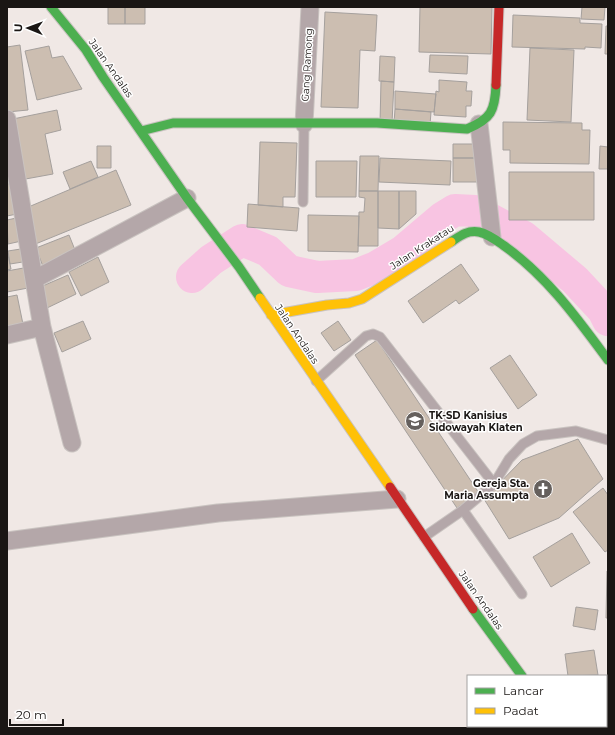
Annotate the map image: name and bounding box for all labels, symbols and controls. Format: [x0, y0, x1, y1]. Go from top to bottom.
north arrow [8, 8, 48, 48]
text: U [11, 23, 25, 32]
street label: Gang Ramong [299, 28, 315, 102]
street label: Jalan Andalas [85, 35, 136, 100]
street label: Jalan Krakatau [387, 221, 456, 273]
street label: Jalan Andalas [272, 301, 322, 366]
place label: TK-SD Kanisius Sidowayah Klaten [429, 409, 523, 434]
school or university icon: TK-SD Kanisius Sidowayah Klaten [404, 410, 426, 432]
place label: Gereja Sta. Maria Assumpta [444, 477, 529, 502]
church icon: Gereja Sta. Maria Assumpta [532, 478, 554, 500]
street label: Jalan Andalas [455, 567, 506, 632]
legend [467, 675, 607, 727]
text: Lancar [503, 683, 544, 698]
scale bar [10, 701, 63, 727]
text: Padat [503, 703, 539, 718]
text: 20 m [16, 707, 47, 722]

